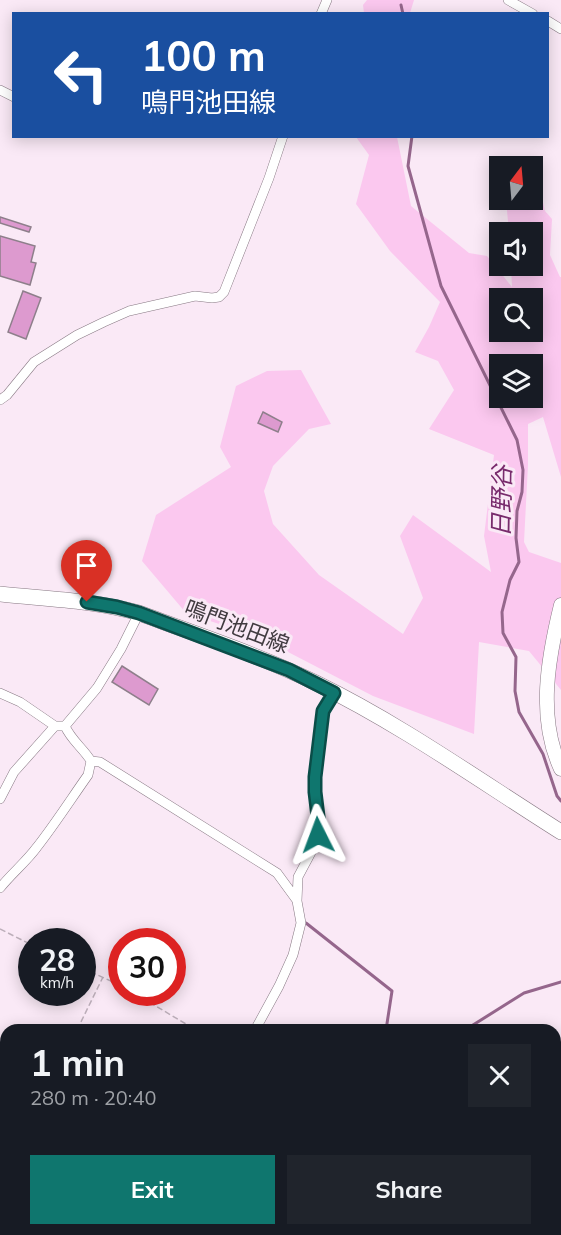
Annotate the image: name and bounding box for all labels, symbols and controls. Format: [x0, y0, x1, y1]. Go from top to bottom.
text: 100 m [141, 29, 266, 82]
icon: left [42, 36, 120, 114]
text: 鳴門池田線 [141, 85, 276, 119]
north arrow [489, 156, 543, 210]
map controls [489, 156, 543, 408]
button: sound [489, 222, 543, 276]
button: search [489, 288, 543, 342]
button: layers [489, 354, 543, 408]
water label: 日野谷 [485, 463, 517, 537]
pin [61, 540, 112, 602]
icon: arrive [70, 549, 103, 582]
street label: 鳴門池田線 [181, 593, 293, 659]
position arrow [286, 803, 350, 867]
speed limit sign: 30 [108, 928, 186, 1006]
text: 28 [39, 941, 75, 979]
text: km/h [40, 973, 74, 992]
text: 1 min [30, 1040, 125, 1085]
button: close [468, 1044, 531, 1107]
text: 280 m · 20:40 [30, 1085, 156, 1110]
button: Exit [30, 1155, 275, 1224]
button: Share [287, 1155, 531, 1224]

